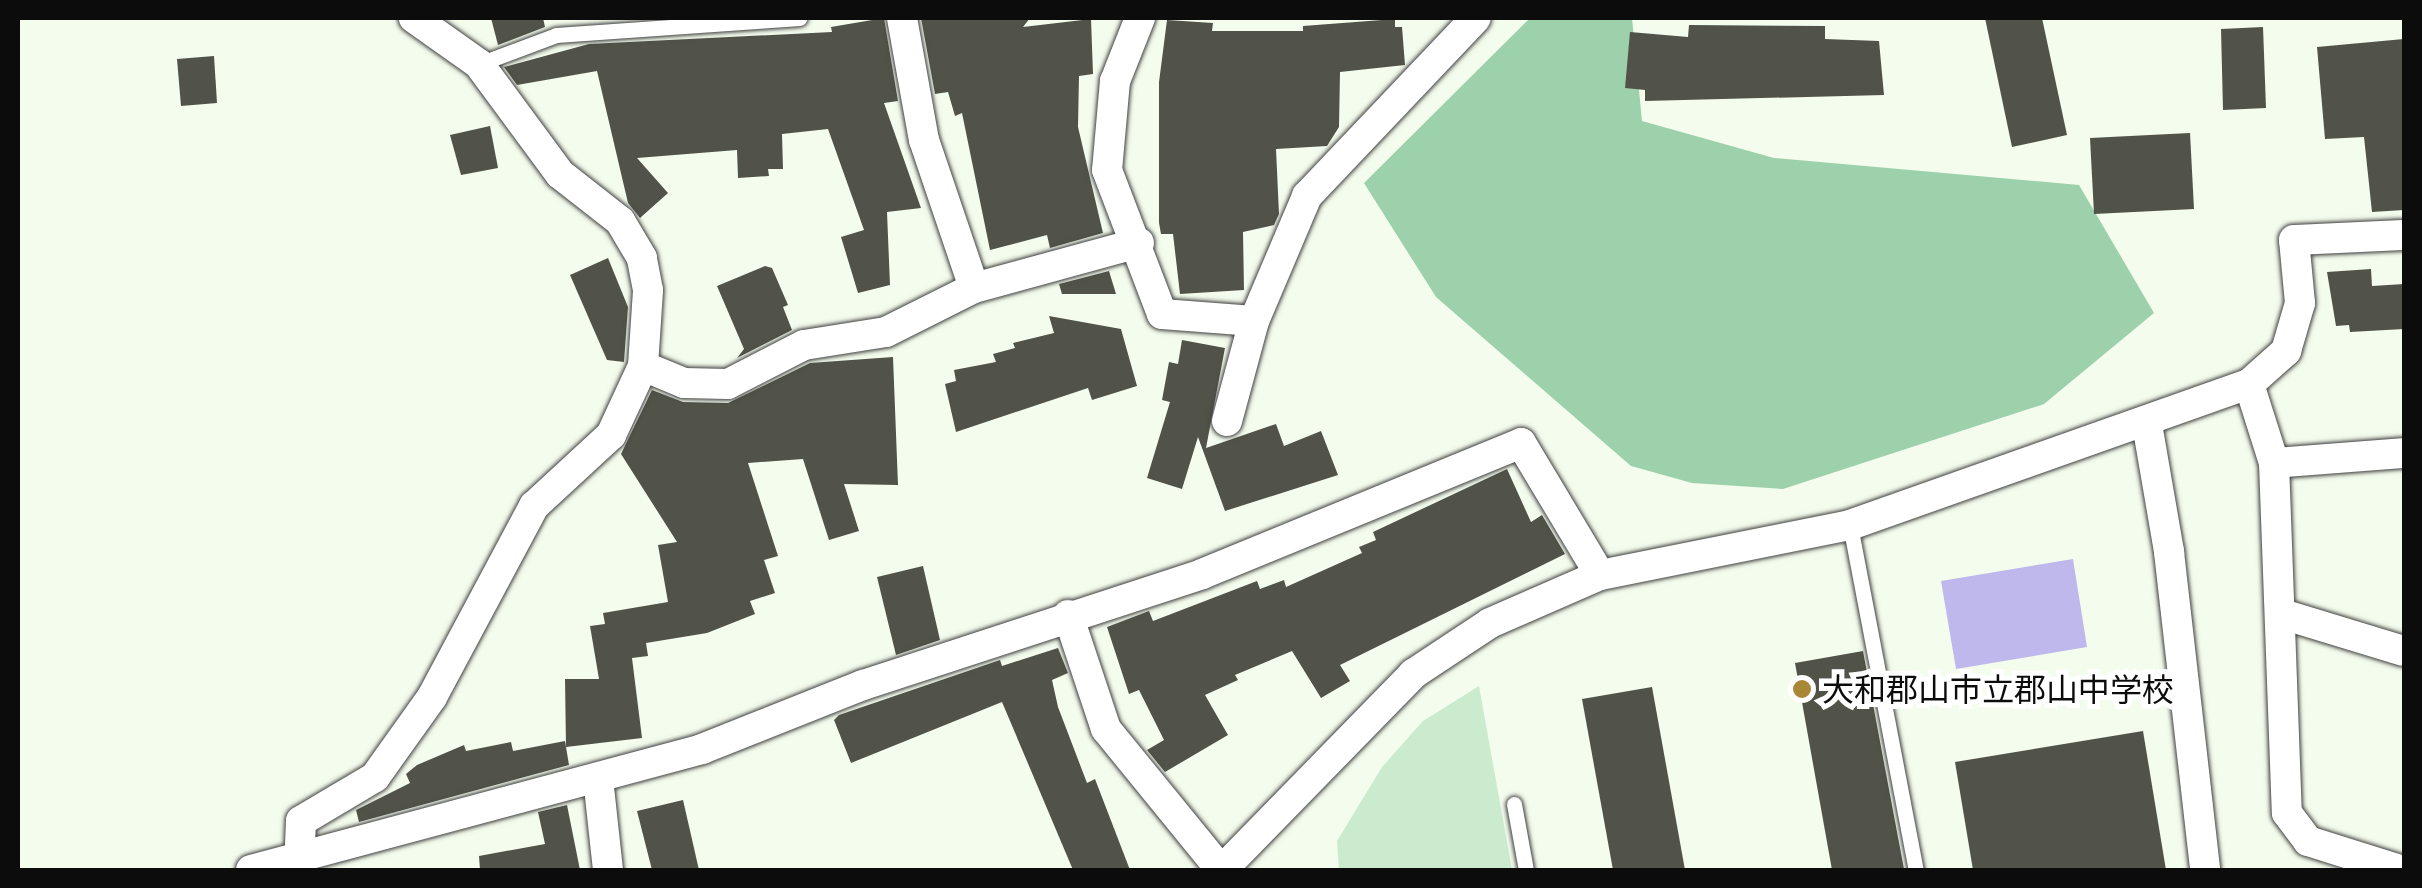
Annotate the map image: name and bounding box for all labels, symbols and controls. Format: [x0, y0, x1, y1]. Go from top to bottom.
place label: 大和郡山市立郡山中学校 [1822, 670, 2174, 708]
marker: 大和郡山市立郡山中学校 [1791, 678, 1813, 700]

